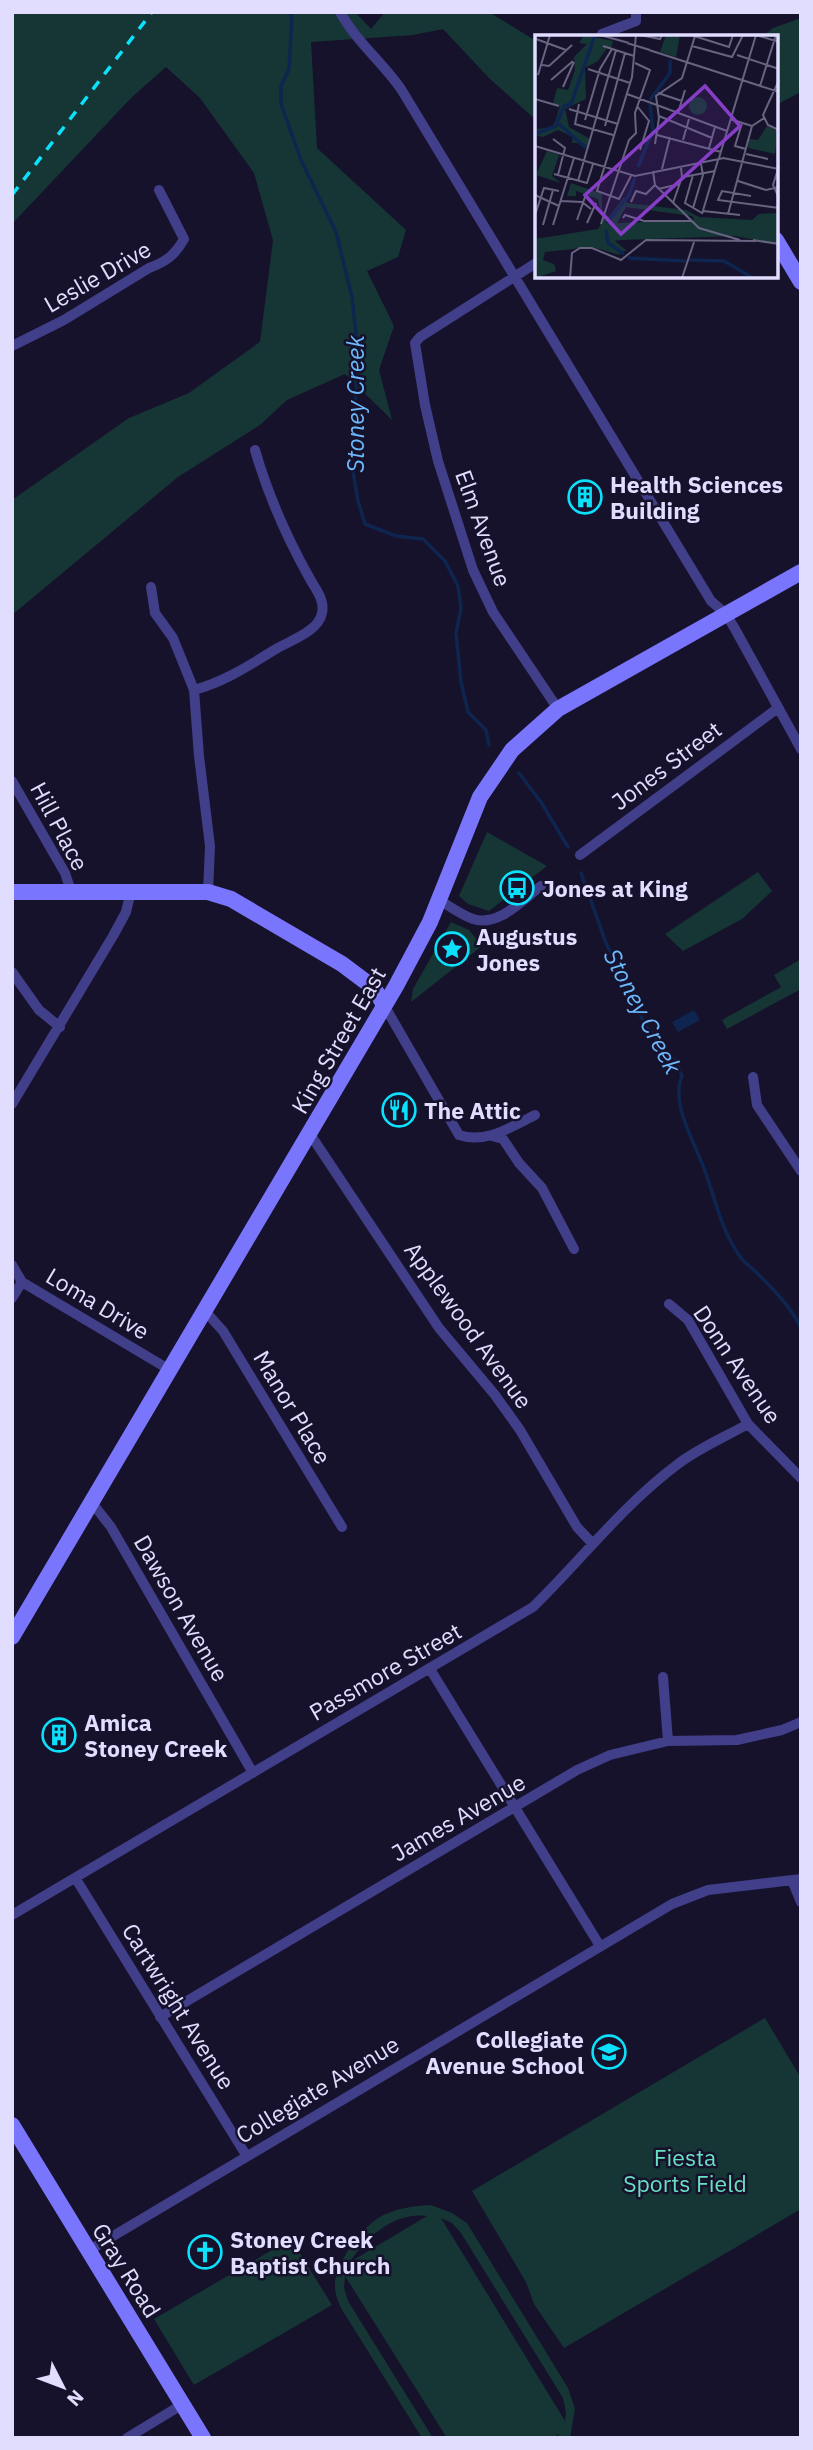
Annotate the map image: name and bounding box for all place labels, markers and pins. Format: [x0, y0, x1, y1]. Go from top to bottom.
place label: Health Sciences Building [610, 469, 783, 525]
building icon: Health Sciences Building [566, 478, 604, 516]
bus stop icon: Jones at King [498, 869, 536, 907]
place label: Jones at King [542, 873, 688, 903]
place label: Augustus Jones [476, 921, 577, 977]
place icon: Augustus Jones [433, 930, 471, 968]
restaurant icon: The Attic [380, 1091, 418, 1129]
place label: The Attic [424, 1095, 521, 1125]
place label: Amica Stoney Creek [84, 1707, 228, 1763]
building icon: Amica Stoney Creek [40, 1716, 78, 1754]
place label: Collegiate Avenue School [425, 2024, 584, 2080]
school or university icon: Collegiate Avenue School [590, 2033, 628, 2071]
place label: Stoney Creek Baptist Church [230, 2224, 390, 2280]
church icon: Stoney Creek Baptist Church [186, 2233, 224, 2271]

